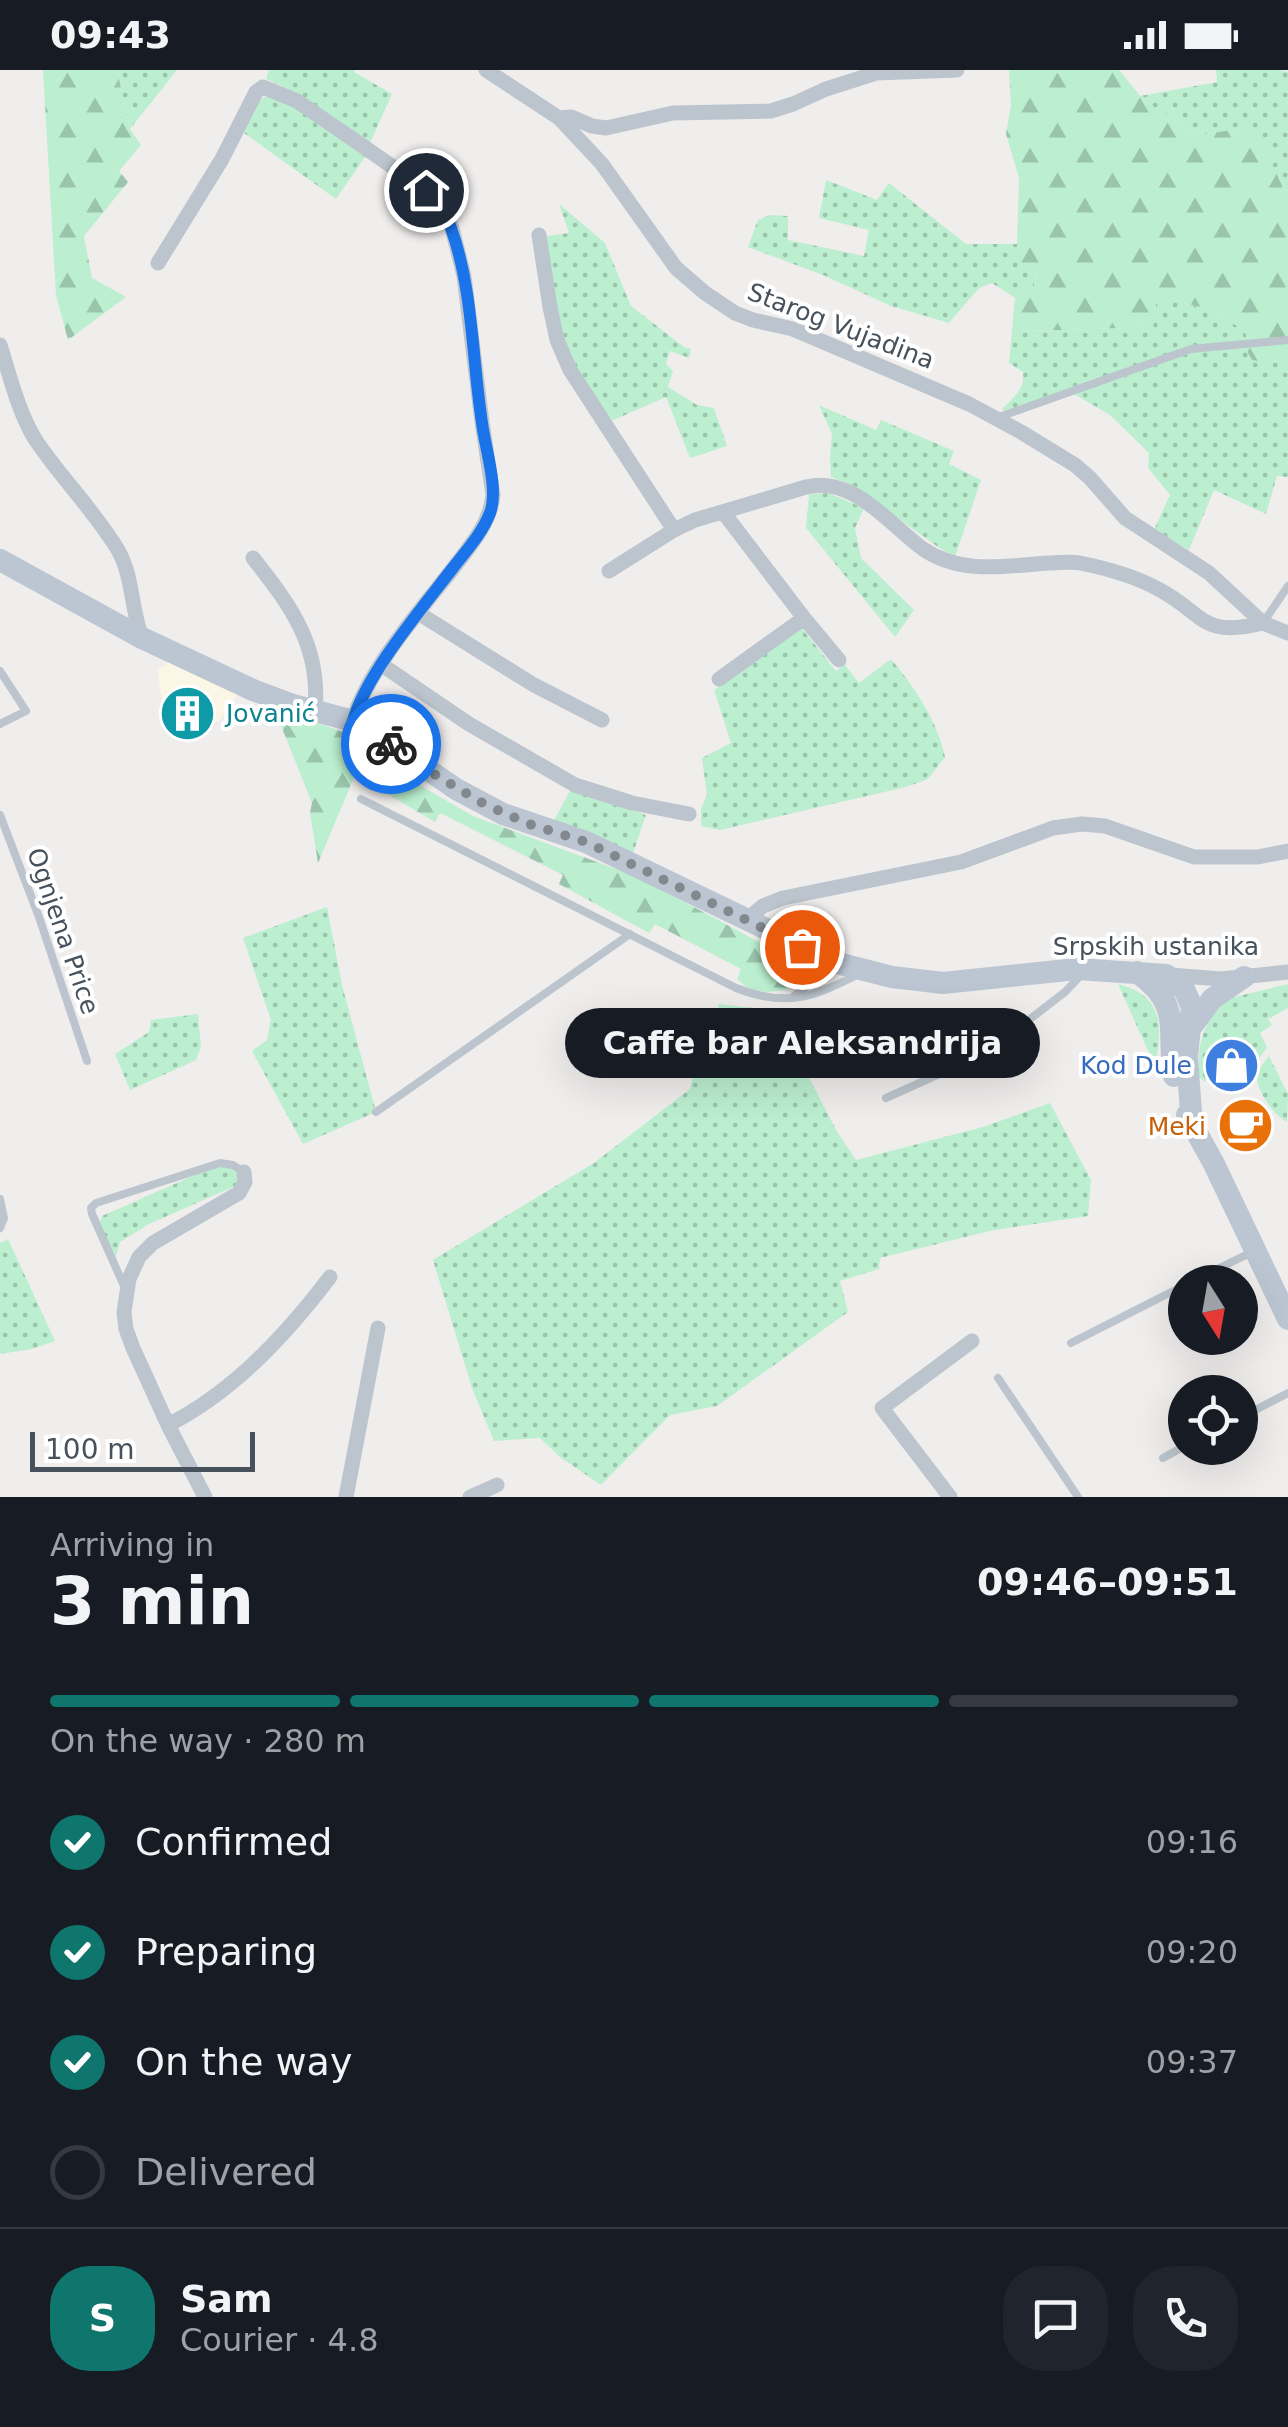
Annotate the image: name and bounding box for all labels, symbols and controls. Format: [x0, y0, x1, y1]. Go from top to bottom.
text: 09:43 [50, 13, 171, 57]
pin [384, 148, 469, 233]
icon: home [399, 163, 454, 218]
street label: Starog Vujadina [744, 277, 938, 375]
building icon: Jovanić [157, 683, 217, 743]
courier [341, 694, 441, 794]
place label: Jovanić [224, 699, 315, 728]
icon: bike [364, 717, 419, 772]
street label: Ognjena Price [21, 844, 105, 1018]
pin [760, 905, 845, 990]
icon: bag [775, 920, 830, 975]
street label: Srpskih ustanika [1053, 932, 1259, 961]
callout: Caffe bar Aleksandrija [564, 1007, 1040, 1077]
text: Caffe bar Aleksandrija [603, 1024, 1002, 1062]
shop icon: Kod Dule [1201, 1035, 1261, 1095]
place label: Kod Dule [1080, 1051, 1192, 1080]
cafe icon: Meki [1215, 1096, 1275, 1156]
place label: Meki [1148, 1112, 1206, 1141]
north arrow [1168, 1265, 1258, 1355]
map controls [1168, 1265, 1258, 1465]
button: locate [1168, 1375, 1258, 1465]
scale bar [30, 1427, 255, 1472]
text: 100 m [45, 1433, 135, 1466]
text: Arriving in [50, 1526, 214, 1564]
text: 09:46–09:51 [977, 1560, 1238, 1604]
text: 3 min [50, 1564, 254, 1639]
text: On the way · 280 m [50, 1722, 366, 1760]
icon: check [50, 1815, 105, 1870]
text: Confirmed [135, 1820, 332, 1864]
text: 09:16 [1146, 1823, 1238, 1861]
icon: check [50, 1925, 105, 1980]
text: Preparing [135, 1930, 317, 1974]
text: 09:20 [1146, 1933, 1238, 1971]
icon: check [50, 2035, 105, 2090]
text: On the way [135, 2040, 352, 2084]
text: 09:37 [1146, 2043, 1238, 2081]
text: Delivered [135, 2150, 317, 2194]
button: chat [1003, 2266, 1108, 2371]
button: phone [1133, 2266, 1238, 2371]
text: Sam [180, 2277, 273, 2321]
text: S [89, 2296, 116, 2340]
text: Courier · 4.8 [180, 2321, 379, 2359]

